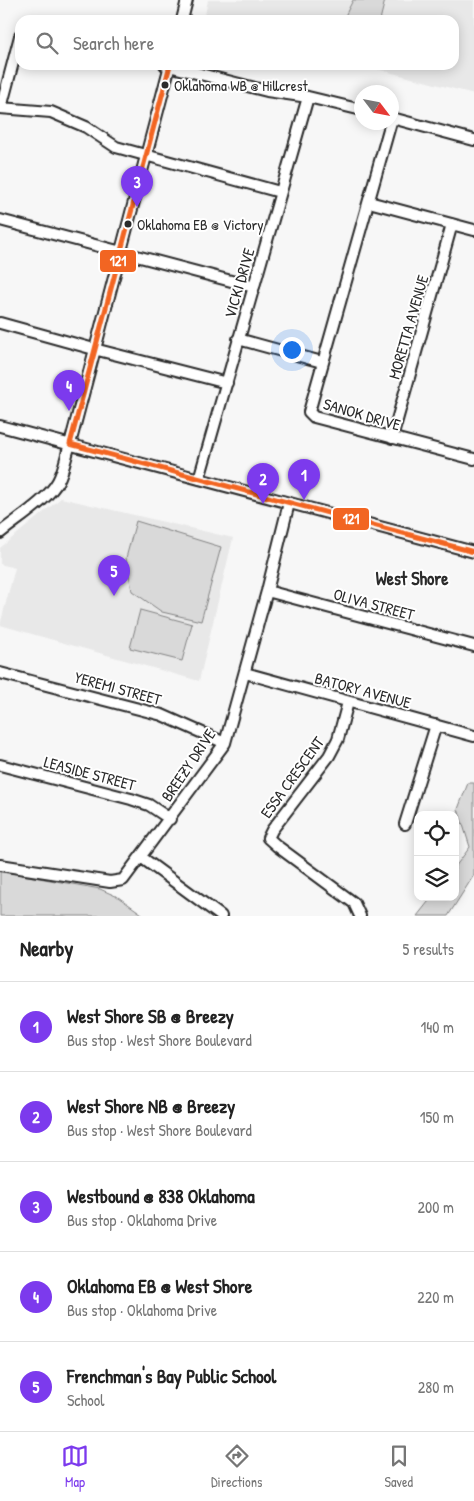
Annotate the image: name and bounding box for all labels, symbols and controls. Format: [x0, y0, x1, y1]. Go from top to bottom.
search box [15, 15, 459, 70]
icon: search [33, 29, 61, 57]
text: Search here [73, 30, 154, 56]
place label: Oklahoma WB @ Hillcrest [174, 75, 308, 96]
marker: Oklahoma WB @ Hillcrest [160, 80, 170, 90]
north arrow [354, 85, 399, 130]
pin: 3 [121, 166, 153, 207]
place label: Oklahoma EB @ Victory [137, 214, 264, 235]
marker: Oklahoma EB @ Victory [123, 219, 133, 229]
street label: VICKI DRIVE [218, 245, 260, 321]
line badge: 121 [99, 249, 137, 273]
text: 121 [110, 251, 126, 270]
street label: MORETTA AVENUE [383, 272, 433, 382]
your location [279, 337, 305, 363]
pin: 4 [53, 370, 85, 411]
street label: SANOK DRIVE [321, 392, 403, 436]
pin: 1 [288, 459, 320, 500]
pin: 2 [247, 463, 279, 504]
line badge: 121 [332, 507, 370, 531]
text: 121 [343, 509, 359, 528]
pin: 5 [98, 555, 130, 596]
district label: West Shore [376, 566, 449, 591]
street label: OLIVA STREET [331, 583, 417, 625]
street label: YEREMI STREET [72, 666, 164, 710]
street label: BATORY AVENUE [313, 667, 413, 713]
street label: BREEZY DRIVE [156, 724, 220, 806]
street label: ESSA CRESCENT [255, 731, 329, 822]
street label: LEASIDE STREET [42, 750, 139, 796]
map controls [414, 811, 459, 901]
button: locate [414, 811, 459, 856]
button: layers [414, 856, 459, 901]
text: Nearby [20, 934, 73, 963]
text: 5 results [403, 938, 454, 960]
text: West Shore SB @ Breezy [67, 1003, 234, 1029]
text: 1 [33, 1016, 39, 1038]
text: 140 m [420, 1016, 454, 1038]
text: Bus stop · West Shore Boulevard [67, 1029, 252, 1051]
text: West Shore NB @ Breezy [67, 1093, 235, 1119]
text: 2 [32, 1106, 40, 1128]
text: 150 m [420, 1106, 454, 1128]
text: Bus stop · West Shore Boulevard [67, 1119, 252, 1141]
text: Westbound @ 838 Oklahoma [67, 1183, 255, 1209]
text: 3 [32, 1196, 40, 1218]
text: 200 m [418, 1196, 454, 1218]
text: Bus stop · Oklahoma Drive [67, 1209, 217, 1231]
text: Oklahoma EB @ West Shore [67, 1273, 252, 1299]
text: 4 [33, 1286, 39, 1308]
text: 220 m [417, 1286, 454, 1308]
text: Bus stop · Oklahoma Drive [67, 1299, 217, 1321]
text: Frenchman's Bay Public School [67, 1363, 276, 1389]
text: 5 [33, 1376, 39, 1398]
text: 280 m [418, 1376, 454, 1398]
text: School [67, 1389, 104, 1411]
tab: Map [61, 1442, 89, 1491]
tab: Directions [211, 1442, 262, 1491]
tab: Saved [384, 1442, 413, 1491]

